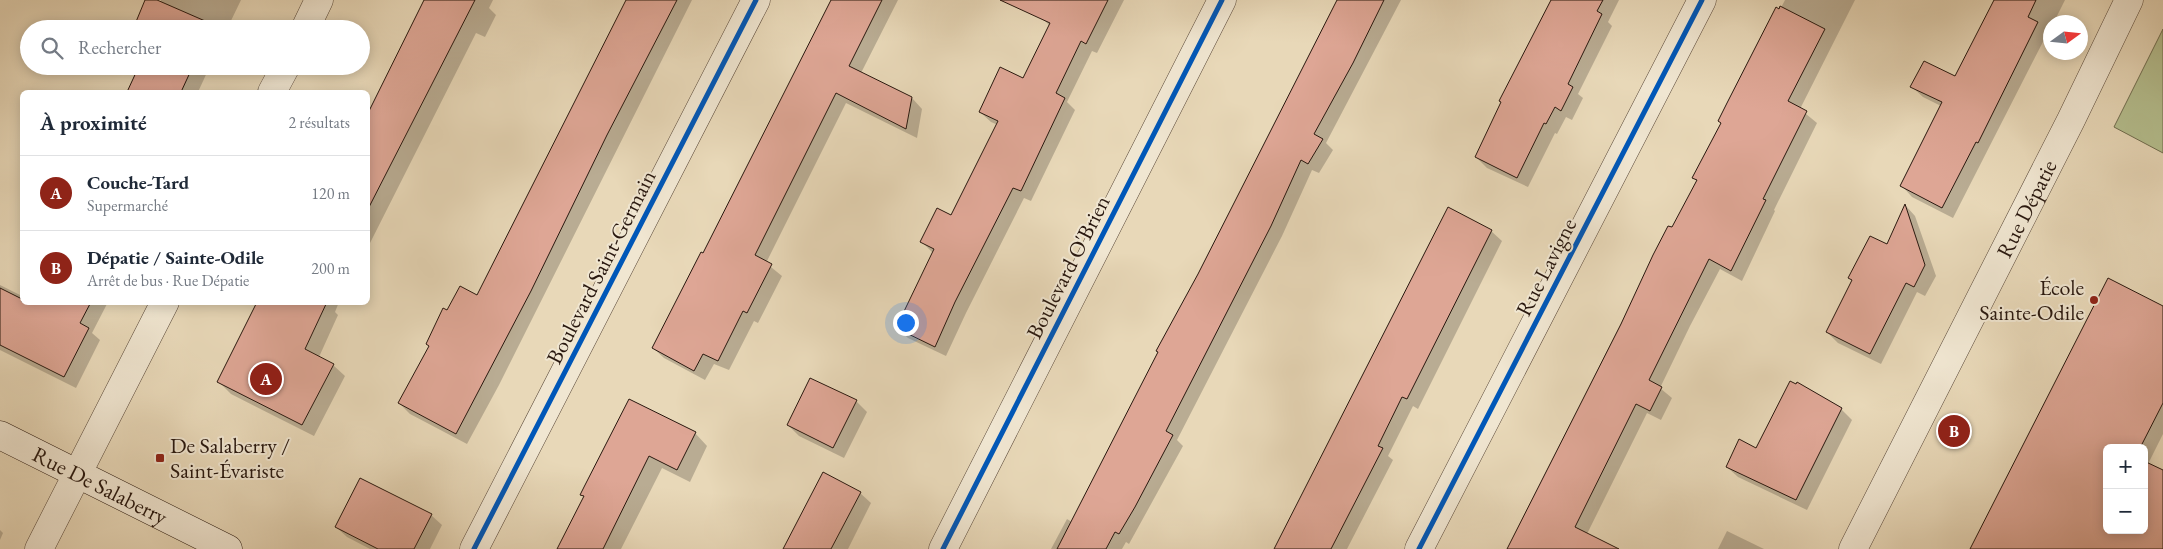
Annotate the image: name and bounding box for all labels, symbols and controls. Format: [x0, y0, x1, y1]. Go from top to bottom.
north arrow [2043, 15, 2088, 60]
search box [20, 20, 370, 75]
icon: search [38, 34, 66, 62]
text: Rechercher [78, 35, 161, 60]
text: À proximité [40, 109, 147, 136]
text: 2 résultats [288, 112, 350, 133]
street label: Rue Dépatie [1989, 154, 2063, 262]
street label: Boulevard Saint-Germain [539, 165, 663, 369]
text: Couche-Tard [87, 170, 189, 195]
text: A [50, 183, 62, 204]
text: 120 m [311, 183, 350, 204]
street label: Boulevard O'Brien [1019, 190, 1117, 344]
text: Supermarché [87, 195, 168, 216]
street label: Rue Lavigne [1509, 213, 1583, 321]
text: Dépatie / Sainte-Odile [87, 245, 264, 270]
text: B [51, 258, 61, 279]
text: 200 m [311, 258, 350, 279]
text: Arrêt de bus · Rue Dépatie [87, 270, 249, 291]
place label: École Sainte-Odile [1979, 273, 2084, 327]
marker: École Sainte-Odile [2088, 294, 2100, 306]
your location [893, 310, 919, 336]
pin: A [250, 360, 282, 398]
pin: B [1938, 412, 1970, 450]
place label: De Salaberry / Saint-Évariste [170, 431, 290, 485]
street label: Rue De Salaberry [28, 439, 173, 531]
map controls [2103, 444, 2148, 534]
button: + [2103, 444, 2148, 489]
marker: De Salaberry / Saint-Évariste [154, 452, 166, 464]
button: − [2103, 489, 2148, 534]

